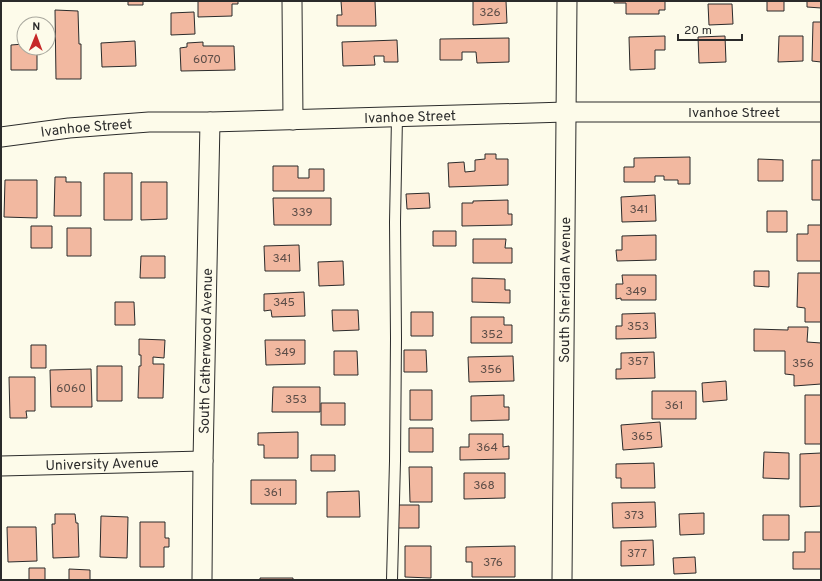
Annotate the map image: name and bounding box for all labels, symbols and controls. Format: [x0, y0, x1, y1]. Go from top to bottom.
house number: 326 [479, 5, 501, 21]
north arrow [16, 16, 56, 56]
scale bar [678, 16, 742, 42]
text: N [32, 20, 40, 34]
text: 20 m [684, 23, 712, 39]
house number: 6070 [193, 52, 221, 68]
street label: Ivanhoe Street [688, 105, 780, 122]
street label: Ivanhoe Street [364, 108, 456, 128]
street label: Ivanhoe Street [40, 116, 133, 142]
house number: 341 [629, 202, 649, 218]
house number: 339 [291, 205, 313, 221]
street label: South Sheridan Avenue [557, 217, 575, 363]
house number: 341 [272, 251, 292, 267]
street label: South Catherwood Avenue [197, 268, 217, 434]
house number: 349 [625, 284, 647, 300]
house number: 345 [273, 295, 295, 311]
house number: 353 [627, 319, 649, 335]
house number: 352 [481, 327, 503, 343]
house number: 349 [274, 345, 296, 361]
house number: 357 [628, 354, 648, 370]
house number: 356 [792, 356, 814, 372]
house number: 356 [480, 362, 502, 378]
house number: 6060 [56, 381, 86, 397]
house number: 353 [285, 392, 307, 408]
house number: 361 [665, 398, 683, 414]
house number: 365 [631, 429, 653, 445]
house number: 364 [476, 440, 498, 456]
street label: University Avenue [45, 455, 159, 475]
house number: 368 [473, 478, 495, 494]
house number: 361 [264, 485, 282, 501]
house number: 373 [624, 508, 644, 524]
house number: 377 [627, 546, 647, 562]
house number: 376 [483, 555, 503, 571]

